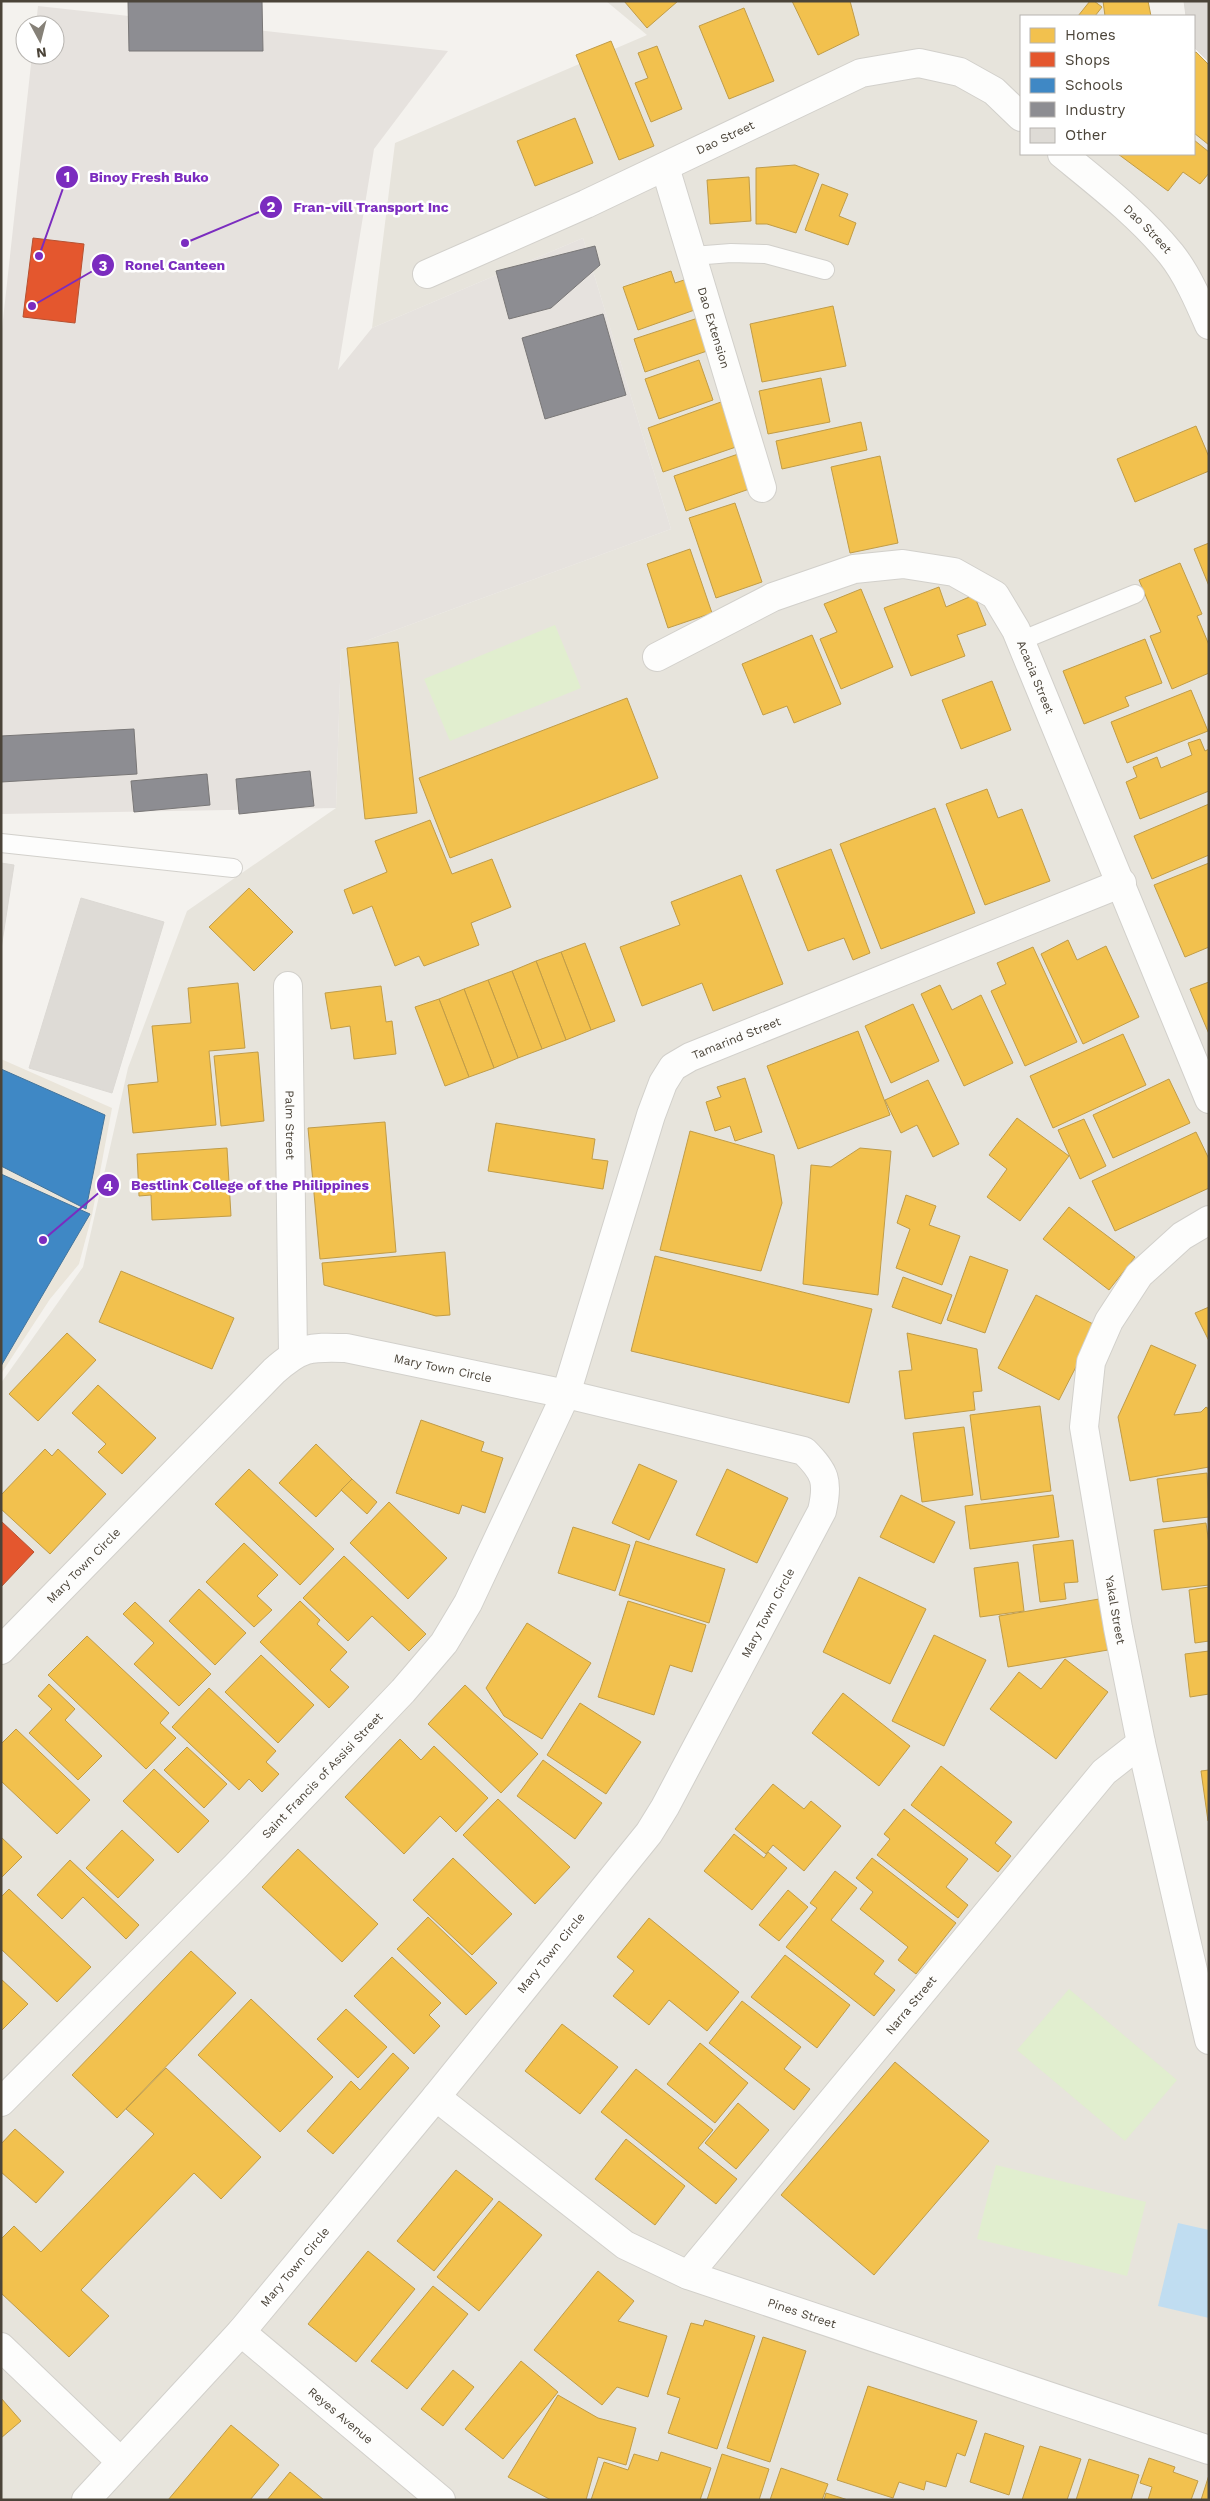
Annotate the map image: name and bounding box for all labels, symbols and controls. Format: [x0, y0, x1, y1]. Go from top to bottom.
north arrow [15, 15, 65, 65]
legend [1020, 15, 1195, 155]
text: Homes [1065, 26, 1116, 44]
text: N [35, 44, 48, 61]
text: Shops [1065, 51, 1110, 69]
text: Schools [1065, 76, 1123, 94]
text: Industry [1065, 101, 1126, 119]
street label: Dao Street [694, 118, 757, 158]
text: Other [1065, 126, 1107, 144]
callout: Binoy Fresh Buko [54, 162, 219, 191]
text: 1 [64, 168, 70, 186]
text: Binoy Fresh Buko [89, 169, 209, 185]
callout: Fran-vill Transport Inc [258, 192, 459, 221]
text: 2 [267, 198, 276, 216]
text: Fran-vill Transport Inc [293, 199, 449, 215]
street label: Dao Street [1121, 202, 1175, 256]
callout: Ronel Canteen [90, 251, 236, 280]
text: 3 [99, 257, 108, 275]
text: Ronel Canteen [125, 257, 225, 273]
street label: Dao Extension [695, 285, 733, 370]
street label: Acacia Street [1014, 638, 1057, 716]
street label: Tamarind Street [690, 1014, 783, 1062]
street label: Palm Street [282, 1090, 297, 1160]
callout: Bestlink College of the Philippines [96, 1171, 379, 1200]
text: 4 [103, 1177, 113, 1195]
text: Bestlink College of the Philippines [131, 1177, 369, 1193]
street label: Mary Town Circle [393, 1351, 493, 1385]
street label: Mary Town Circle [44, 1525, 123, 1606]
street label: Mary Town Circle [738, 1566, 798, 1660]
street label: Yakal Street [1102, 1574, 1128, 1646]
street label: Saint Francis of Assisi Street [259, 1710, 386, 1841]
street label: Mary Town Circle [514, 1910, 588, 1996]
street label: Narra Street [883, 1973, 939, 2037]
street label: Mary Town Circle [258, 2224, 332, 2310]
street label: Pines Street [766, 2295, 838, 2331]
street label: Reyes Avenue [305, 2385, 376, 2447]

